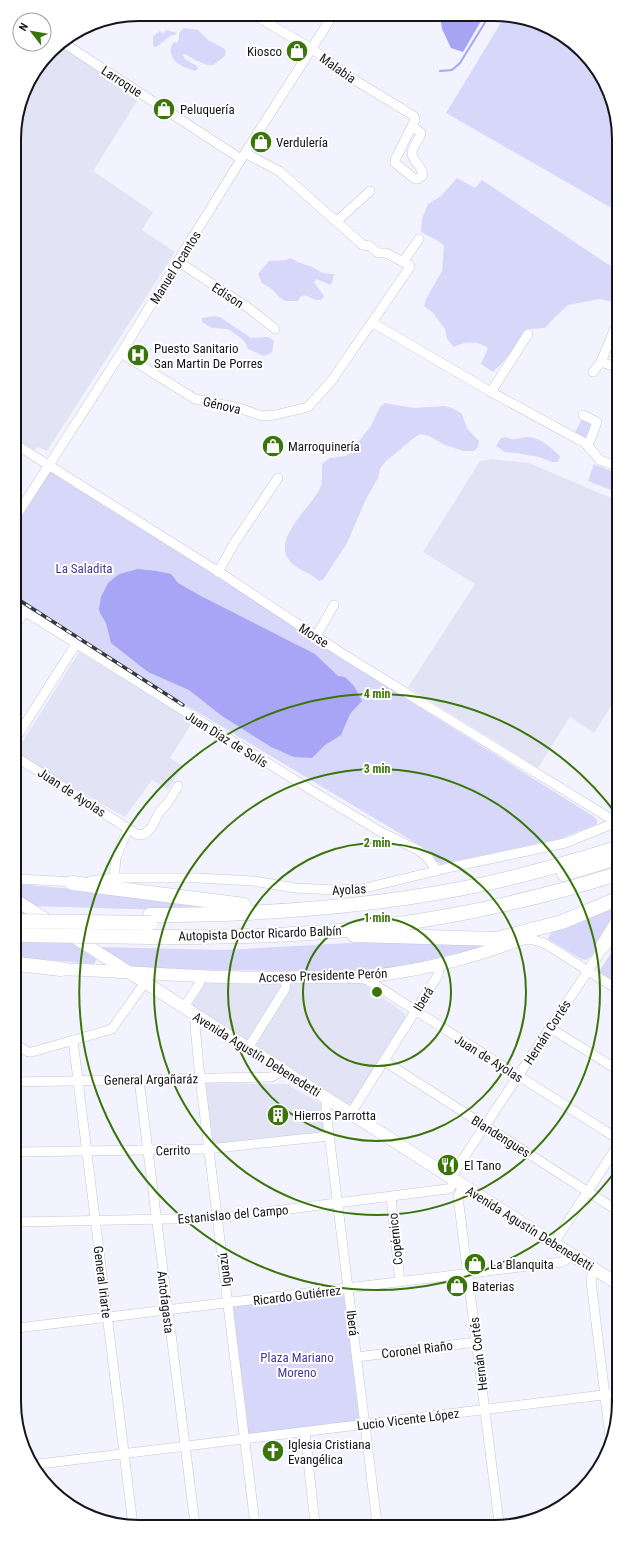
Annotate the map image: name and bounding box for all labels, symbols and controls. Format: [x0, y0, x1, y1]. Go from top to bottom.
north arrow [12, 12, 52, 52]
text: N [17, 21, 31, 33]
shop icon: Kiosco [284, 38, 310, 64]
place label: Kiosco [247, 44, 282, 59]
street label: Malabia [317, 51, 359, 86]
street label: Larroque [99, 63, 145, 100]
shop icon: Peluquería [151, 96, 177, 122]
place label: Peluquería [180, 102, 235, 117]
shop icon: Verdulería [248, 129, 274, 155]
place label: Verdulería [276, 135, 328, 150]
street label: Manuel Ocantos [147, 228, 204, 307]
street label: Edison [209, 280, 246, 311]
place label: Puesto Sanitario San Martin De Porres [154, 341, 263, 371]
hospital icon: Puesto Sanitario San Martin De Porres [125, 342, 151, 368]
street label: Génova [202, 394, 242, 417]
shop icon: Marroquinería [260, 433, 286, 459]
place label: Marroquinería [288, 439, 360, 454]
park label: La Saladita [55, 561, 113, 576]
street label: Morse [296, 620, 331, 651]
text: 4 min [364, 687, 390, 701]
street label: Juan Díaz de Solís [183, 708, 271, 771]
text: 3 min [364, 762, 390, 776]
street label: Juan de Ayolas [35, 765, 108, 820]
text: 2 min [364, 836, 390, 850]
street label: Ayolas [332, 881, 367, 898]
text: 1 min [364, 911, 390, 925]
street label: Autopista Doctor Ricardo Balbín [178, 923, 342, 944]
street label: Acceso Presidente Perón [258, 966, 388, 985]
street label: Iberá [410, 984, 437, 1014]
centre of rings [370, 985, 384, 999]
street label: Hernán Cortés [521, 997, 574, 1067]
street label: Avenida Agustín Debenedetti [190, 1009, 323, 1100]
street label: Juan de Ayolas [452, 1031, 526, 1085]
street label: General Argañaráz [104, 1071, 199, 1088]
building icon: Hierros Parrotta [265, 1102, 291, 1128]
place label: Hierros Parrotta [294, 1108, 376, 1123]
street label: Blandengues [469, 1113, 533, 1160]
street label: Cerrito [155, 1142, 191, 1159]
restaurant icon: El Tano [435, 1152, 461, 1178]
place label: El Tano [464, 1158, 501, 1173]
street label: Avenida Agustín Debenedetti [463, 1183, 596, 1274]
street label: Estanislao del Campo [177, 1202, 289, 1227]
street label: Copérnico [385, 1212, 406, 1266]
street label: General Iriarte [91, 1245, 114, 1319]
shop icon: La Blanquita [462, 1251, 488, 1277]
street label: Iguazú [215, 1252, 234, 1288]
place label: La Blanquita [490, 1257, 554, 1272]
street label: Antofagasta [154, 1270, 177, 1334]
shop icon: Baterias [444, 1273, 470, 1299]
place label: Baterias [472, 1279, 514, 1294]
street label: Ricardo Gutiérrez [252, 1283, 342, 1308]
street label: Iberá [343, 1309, 362, 1337]
street label: Hernán Cortés [467, 1316, 490, 1392]
street label: Coronel Riaño [381, 1338, 453, 1361]
park label: Plaza Mariano Moreno [260, 1350, 334, 1380]
street label: Lucio Vicente López [356, 1406, 460, 1433]
place label: Iglesia Cristiana Evangélica [288, 1437, 371, 1467]
church icon: Iglesia Cristiana Evangélica [260, 1438, 286, 1464]

